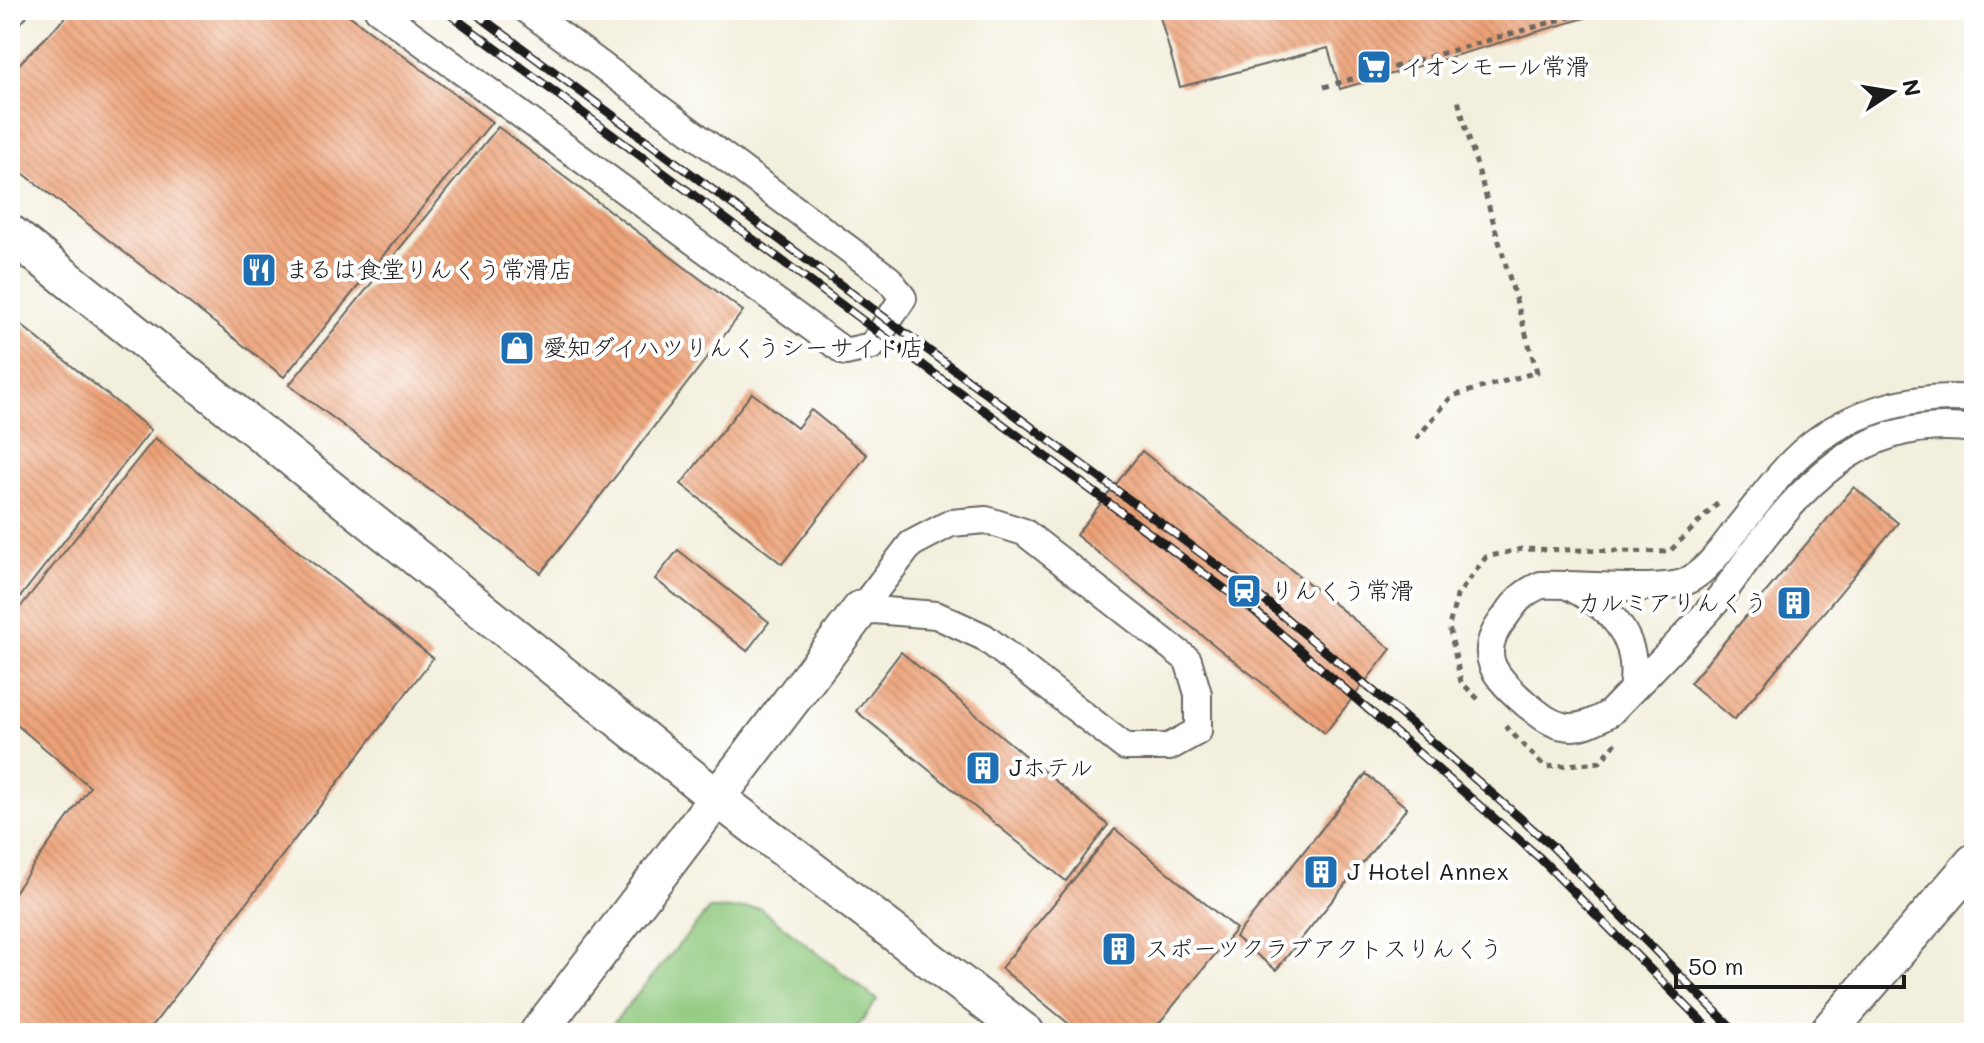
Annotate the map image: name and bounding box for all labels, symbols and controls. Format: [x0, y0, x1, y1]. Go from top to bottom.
supermarket icon: イオンモール常滑 [1355, 48, 1393, 86]
place label: イオンモール常滑 [1400, 50, 1590, 81]
north arrow [1852, 52, 1932, 132]
text: N [1896, 77, 1928, 99]
restaurant icon: まるは食堂りんくう常滑店 [240, 251, 278, 289]
place label: まるは食堂りんくう常滑店 [285, 253, 573, 284]
shop icon: 愛知ダイハツりんくうシーサイド店 [498, 329, 536, 367]
place label: 愛知ダイハツりんくうシーサイド店 [543, 331, 924, 362]
station icon: りんくう常滑 [1225, 572, 1263, 610]
place label: りんくう常滑 [1270, 574, 1414, 605]
building icon: カルミアりんくう [1775, 584, 1813, 622]
place label: カルミアりんくう [1577, 586, 1768, 617]
building icon: Jホテル [964, 749, 1002, 787]
place label: Jホテル [1009, 751, 1093, 782]
building icon: J Hotel Annex [1302, 853, 1340, 891]
place label: J Hotel Annex [1347, 855, 1509, 886]
building icon: スポーツクラブアクトスりんくう [1100, 930, 1138, 968]
place label: スポーツクラブアクトスりんくう [1145, 932, 1503, 963]
scale bar [1676, 939, 1904, 989]
text: 50 m [1688, 950, 1744, 981]

